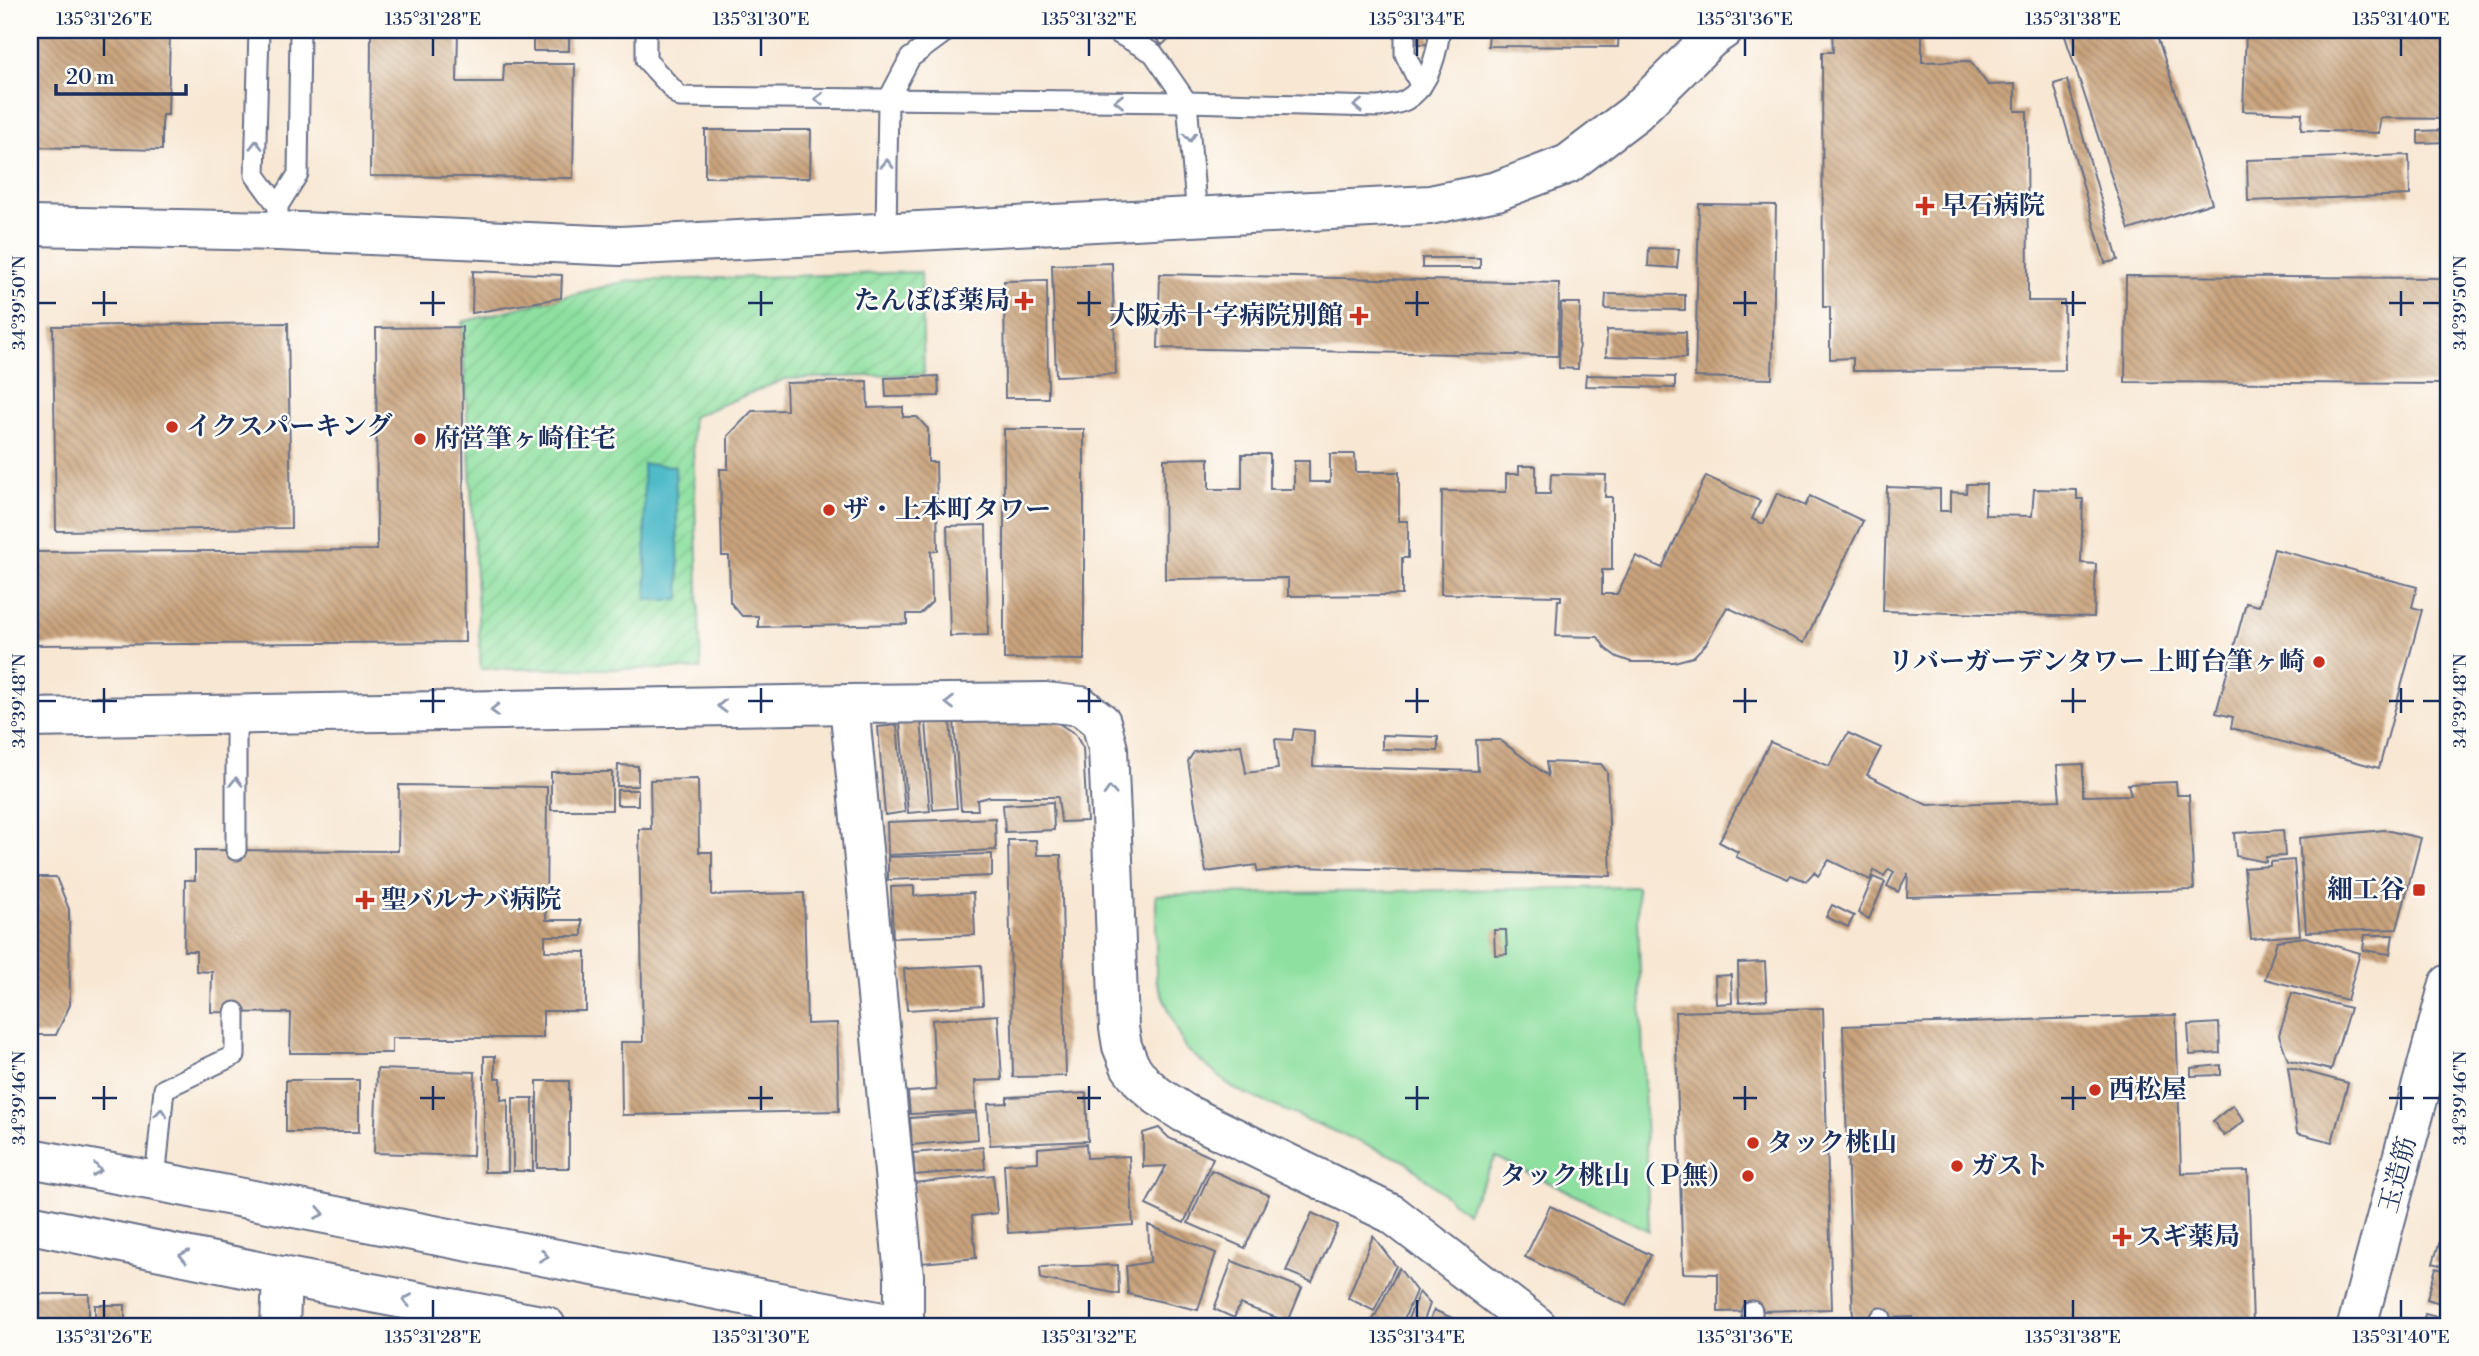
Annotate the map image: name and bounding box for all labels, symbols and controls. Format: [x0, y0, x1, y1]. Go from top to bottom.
text: 135°31'26"E [56, 8, 152, 31]
text: 135°31'28"E [385, 8, 481, 31]
text: 135°31'30"E [713, 8, 809, 31]
text: 135°31'32"E [1041, 8, 1137, 31]
text: 135°31'34"E [1369, 8, 1465, 31]
text: 135°31'36"E [1697, 8, 1793, 31]
text: 135°31'38"E [2025, 8, 2121, 31]
text: 135°31'40"E [2352, 8, 2450, 31]
scale bar [56, 52, 186, 96]
text: 20 m [66, 65, 115, 91]
one-way arrow [814, 91, 824, 107]
one-way arrow [1113, 93, 1124, 109]
one-way arrow [1353, 99, 1364, 114]
one-way arrow [1182, 132, 1197, 143]
one-way arrow [248, 139, 264, 150]
one-way arrow [879, 158, 894, 169]
place label: 早石病院 [1941, 190, 2045, 222]
marker: 早石病院 [1915, 196, 1935, 216]
text: 34°39'50"N [8, 255, 31, 350]
text: 34°39'50"N [2449, 255, 2472, 350]
place label: たんぽぽ薬局 [854, 285, 1010, 317]
marker: たんぽぽ薬局 [1016, 293, 1032, 309]
place label: 大阪赤十字病院別館 [1109, 300, 1343, 332]
marker: 大阪赤十字病院別館 [1349, 306, 1369, 326]
place label: イクスパーキング [186, 411, 392, 443]
marker: イクスパーキング [164, 419, 180, 435]
place label: 府営筆ヶ崎住宅 [434, 423, 616, 455]
marker: 府営筆ヶ崎住宅 [412, 431, 428, 447]
place label: ザ・上本町タワー [843, 494, 1051, 526]
marker: ザ・上本町タワー [821, 502, 837, 518]
place label: リバーガーデンタワー 上町台筆ヶ崎 [1888, 646, 2305, 678]
text: 34°39'48"N [8, 653, 31, 748]
text: 34°39'48"N [2449, 653, 2472, 748]
marker: リバーガーデンタワー 上町台筆ヶ崎 [2311, 654, 2327, 670]
one-way arrow [944, 695, 955, 711]
one-way arrow [717, 698, 727, 714]
one-way arrow [489, 702, 500, 718]
one-way arrow [228, 776, 244, 787]
one-way arrow [1102, 786, 1117, 797]
place label: 細工谷 [2327, 874, 2405, 906]
marker: 細工谷 [2411, 882, 2427, 898]
place label: 聖バルナバ病院 [381, 884, 561, 916]
marker: 聖バルナバ病院 [355, 890, 375, 910]
text: 34°39'46"N [8, 1050, 31, 1145]
text: 34°39'46"N [2449, 1050, 2472, 1145]
place label: 西松屋 [2109, 1074, 2187, 1106]
marker: 西松屋 [2087, 1082, 2103, 1098]
one-way arrow [153, 1107, 168, 1118]
place label: タック桃山 [1767, 1127, 1897, 1159]
street label: 玉造筋 [2372, 1133, 2424, 1217]
marker: タック桃山 [1745, 1135, 1761, 1151]
place label: ガスト [1971, 1150, 2049, 1182]
marker: ガスト [1949, 1158, 1965, 1174]
place label: タック桃山（Ｐ無） [1500, 1160, 1734, 1192]
one-way arrow [91, 1162, 103, 1177]
marker: タック桃山（Ｐ無） [1740, 1168, 1756, 1184]
one-way arrow [314, 1204, 326, 1219]
place label: スギ薬局 [2136, 1221, 2240, 1253]
marker: スギ薬局 [2114, 1229, 2130, 1245]
one-way arrow [538, 1248, 550, 1263]
one-way arrow [178, 1249, 190, 1264]
one-way arrow [401, 1293, 413, 1308]
text: 135°31'26"E [56, 1326, 152, 1349]
text: 135°31'28"E [385, 1326, 481, 1349]
text: 135°31'30"E [713, 1326, 809, 1349]
text: 135°31'32"E [1041, 1326, 1137, 1349]
text: 135°31'34"E [1369, 1326, 1465, 1349]
text: 135°31'36"E [1697, 1326, 1793, 1349]
text: 135°31'38"E [2025, 1326, 2121, 1349]
text: 135°31'40"E [2352, 1326, 2450, 1349]

